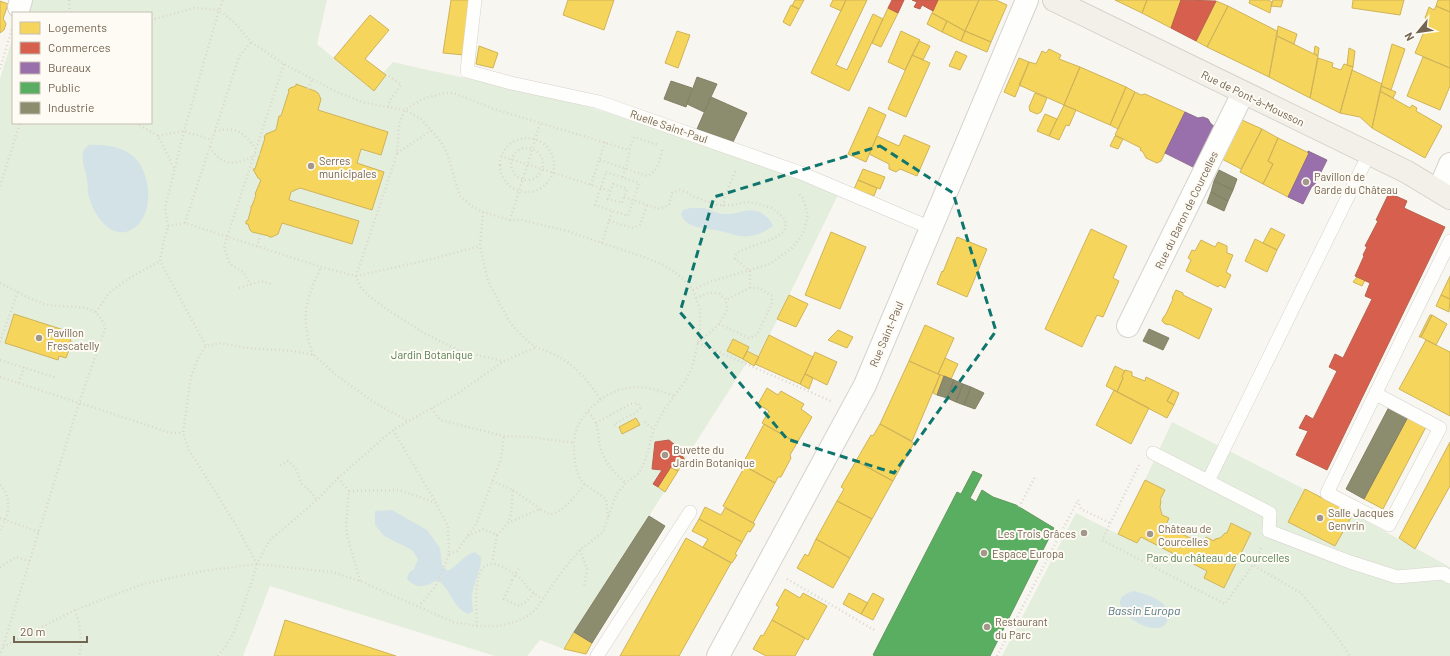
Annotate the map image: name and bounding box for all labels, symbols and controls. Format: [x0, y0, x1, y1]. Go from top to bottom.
legend [12, 12, 152, 124]
north arrow [1398, 12, 1438, 52]
text: Logements [48, 20, 107, 34]
text: N [1401, 31, 1416, 43]
text: Commerces [48, 40, 111, 54]
text: Bureaux [48, 60, 91, 74]
street label: Rue de Pont-à-Mousson [1199, 67, 1307, 129]
text: Public [48, 80, 80, 94]
text: Industrie [48, 100, 94, 114]
street label: Ruelle Saint-Paul [629, 107, 709, 145]
street label: Rue du Baron de Courcelles [1152, 149, 1220, 271]
place label: Serres municipales [319, 154, 377, 180]
marker: Serres municipales [306, 161, 316, 171]
place label: Pavillon de Garde du Château [1314, 170, 1398, 196]
marker: Pavillon de Garde du Château [1301, 177, 1311, 187]
street label: Rue Saint-Paul [866, 299, 906, 369]
place label: Pavillon Frescatelly [47, 326, 99, 352]
marker: Pavillon Frescatelly [34, 333, 44, 343]
park label: Jardin Botanique [391, 348, 473, 361]
place label: Buvette du Jardin Botanique [673, 443, 755, 469]
marker: Buvette du Jardin Botanique [660, 450, 670, 460]
place label: Salle Jacques Genvrin [1328, 506, 1394, 532]
marker: Salle Jacques Genvrin [1315, 513, 1325, 523]
place label: Château de Courcelles [1158, 522, 1212, 548]
place label: Les Trois Grâces [998, 527, 1076, 540]
marker: Les Trois Grâces [1079, 528, 1089, 538]
marker: Château de Courcelles [1145, 529, 1155, 539]
place label: Espace Europa [992, 547, 1064, 560]
marker: Espace Europa [979, 548, 989, 558]
park label: Parc du château de Courcelles [1147, 551, 1289, 564]
water label: Bassin Europa [1108, 603, 1180, 617]
place label: Restaurant du Parc [995, 615, 1048, 641]
scale bar [14, 618, 87, 644]
marker: Restaurant du Parc [982, 622, 992, 632]
text: 20 m [20, 624, 46, 638]

